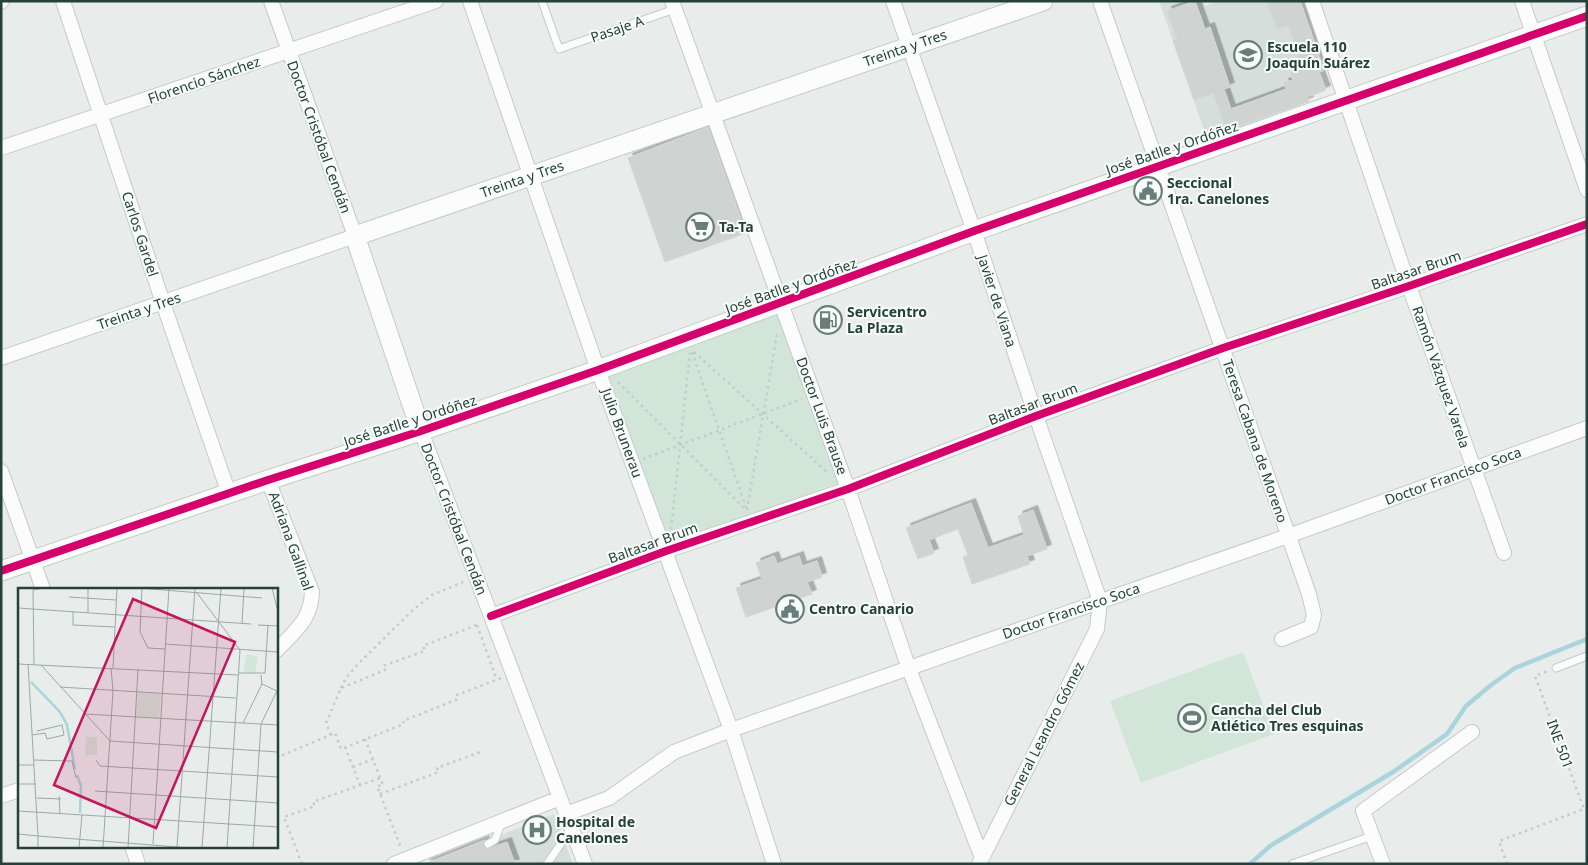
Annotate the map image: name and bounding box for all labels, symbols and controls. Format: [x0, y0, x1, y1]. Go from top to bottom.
street label: Pasaje A [588, 11, 646, 46]
street label: Treinta y Tres [860, 24, 949, 71]
place label: Escuela 110 Joaquín Suárez [1265, 37, 1370, 72]
school or university icon: Escuela 110 Joaquín Suárez [1233, 40, 1263, 70]
street label: Florencio Sánchez [145, 51, 263, 108]
street label: Doctor Cristóbal Cendán [283, 58, 356, 216]
street label: José Batlle y Ordóñez [1101, 116, 1241, 180]
street label: Treinta y Tres [477, 155, 566, 202]
place label: Seccional 1ra. Canelones [1167, 173, 1269, 208]
public building icon: Seccional 1ra. Canelones [1133, 176, 1163, 206]
street label: Carlos Gardel [118, 189, 163, 279]
supermarket icon: Ta-Ta [685, 212, 715, 242]
place label: Ta-Ta [719, 217, 754, 236]
street label: Baltasar Brum [1368, 245, 1463, 294]
street label: Javier de Viana [973, 250, 1021, 350]
street label: José Batlle y Ordóñez [721, 253, 860, 319]
street label: Treinta y Tres [94, 287, 183, 334]
place label: Servicentro La Plaza [847, 302, 927, 337]
street label: Ramón Vázquez Varela [1408, 303, 1475, 450]
fuel station icon: Servicentro La Plaza [813, 305, 843, 335]
street label: Doctor Luis Brause [792, 354, 853, 477]
street label: Teresa Cabana de Moreno [1219, 357, 1292, 525]
street label: Baltasar Brum [985, 378, 1080, 429]
street label: Julio Brunerau [597, 384, 647, 480]
street label: José Batlle y Ordóñez [339, 390, 479, 452]
street label: Doctor Cristóbal Cendán [417, 440, 492, 597]
street label: Doctor Francisco Soca [1382, 442, 1524, 509]
street label: Adriana Gallinal [265, 489, 318, 593]
street label: Baltasar Brum [605, 518, 700, 568]
street label: Doctor Francisco Soca [1000, 578, 1142, 643]
inset map [18, 588, 278, 848]
public building icon: Centro Canario [775, 594, 805, 624]
place label: Centro Canario [809, 599, 914, 618]
street label: General Leandro Gómez [999, 658, 1088, 809]
place label: Cancha del Club Atlético Tres esquinas [1211, 700, 1364, 735]
sports icon: Cancha del Club Atlético Tres esquinas [1177, 703, 1207, 733]
street label: INE 501 [1543, 717, 1578, 771]
place label: Hospital de Canelones [556, 812, 635, 847]
hospital icon: Hospital de Canelones [522, 815, 552, 845]

